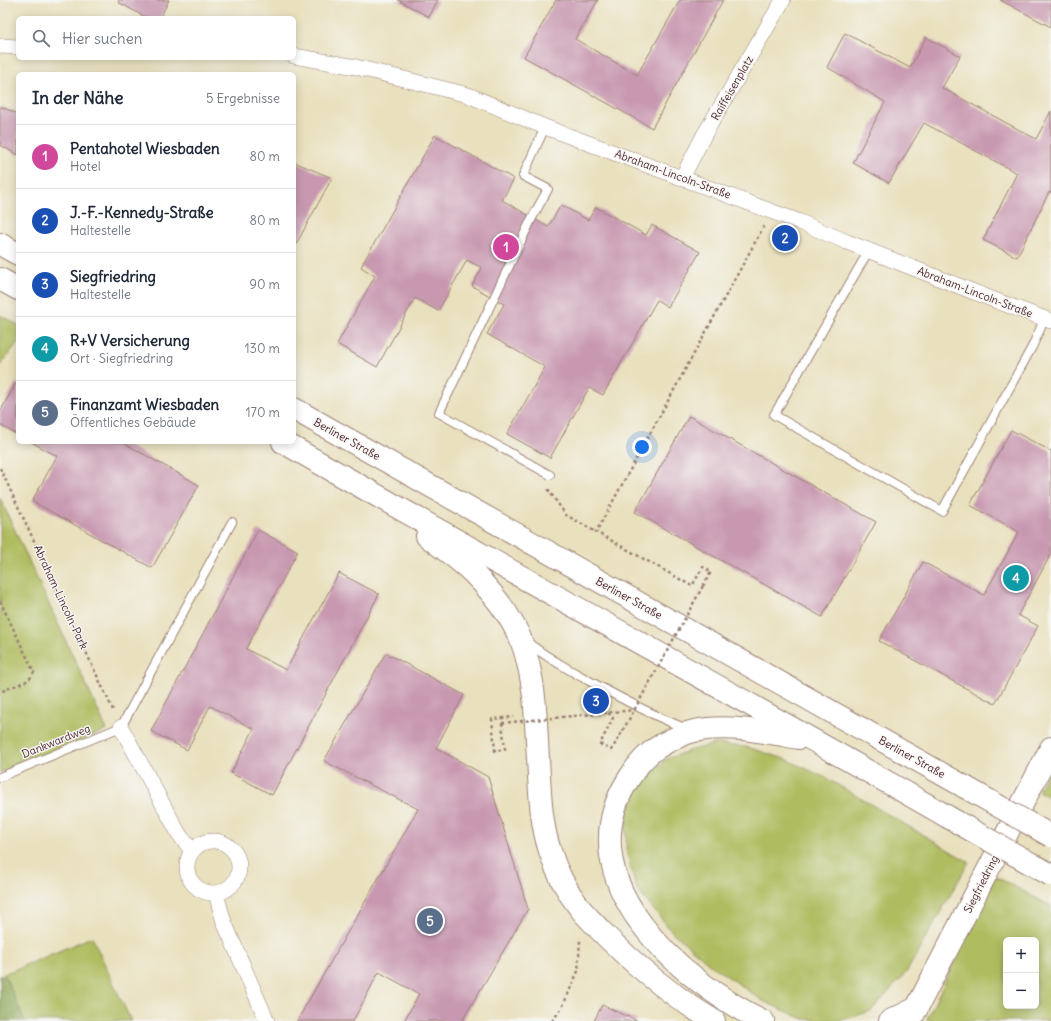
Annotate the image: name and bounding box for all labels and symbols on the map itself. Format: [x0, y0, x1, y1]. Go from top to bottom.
street label: Raiffeisenplatz [708, 53, 756, 123]
street label: Abraham-Lincoln-Straße [613, 146, 733, 202]
pin: 2 [772, 223, 798, 253]
pin: 1 [493, 232, 519, 262]
street label: Abraham-Lincoln-Straße [915, 264, 1035, 321]
street label: Berliner Straße [311, 415, 383, 463]
your location [632, 437, 652, 457]
street label: Abraham-Lincoln-Park [31, 543, 91, 652]
pin: 4 [1003, 563, 1029, 593]
street label: Berliner Straße [593, 574, 665, 622]
pin: 3 [583, 686, 609, 716]
street label: Dankwardweg [20, 721, 92, 761]
street label: Berliner Straße [876, 733, 948, 781]
street label: Siegfriedring [960, 853, 1002, 915]
pin: 5 [417, 906, 443, 936]

